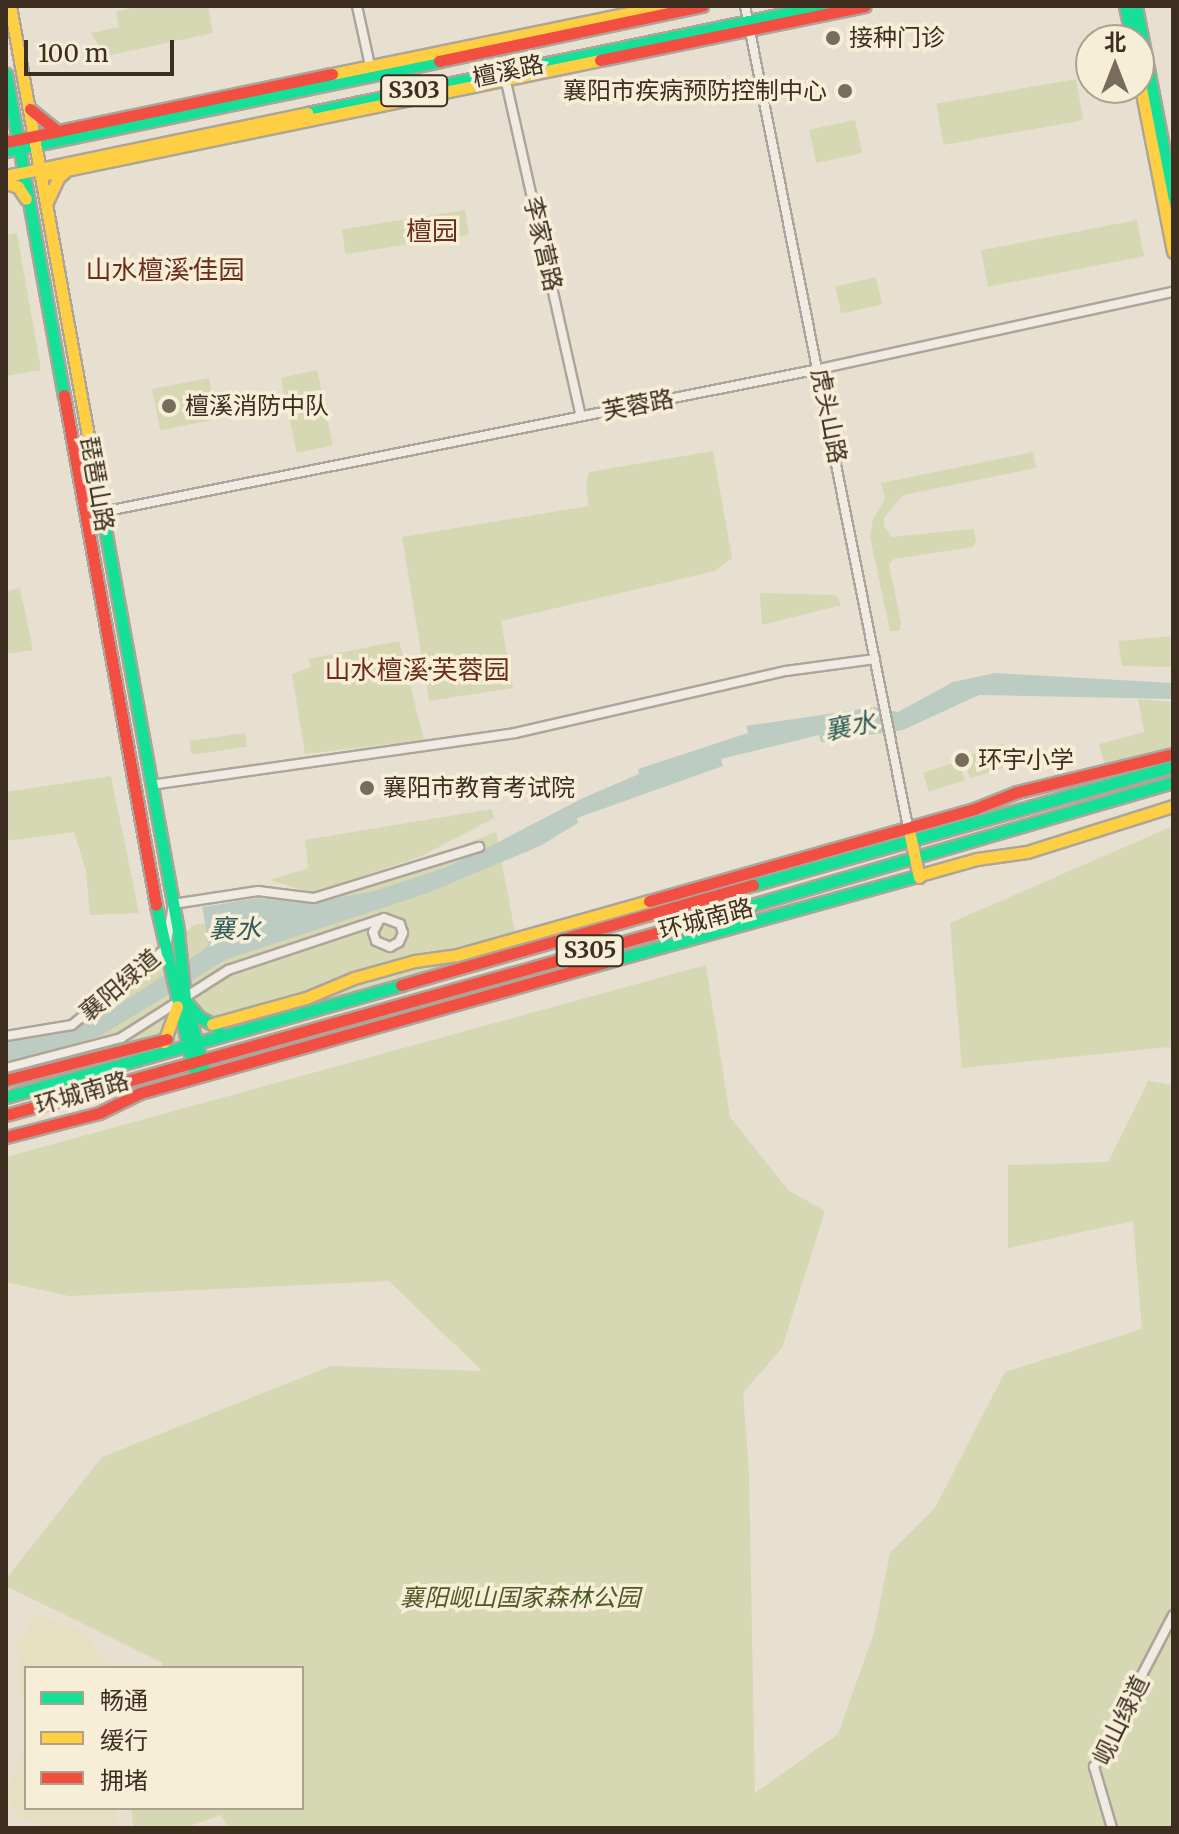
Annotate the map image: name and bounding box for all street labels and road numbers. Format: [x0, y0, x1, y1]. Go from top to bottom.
street label: 檀溪路 [470, 49, 546, 93]
road number: S303 [380, 73, 448, 109]
street label: 李家营路 [518, 194, 568, 294]
street label: 虎头山路 [806, 366, 852, 466]
street label: 芙蓉路 [600, 384, 676, 426]
street label: 琵琶山路 [74, 434, 120, 534]
street label: 环城南路 [656, 893, 756, 945]
road number: S305 [554, 933, 626, 969]
street label: 襄阳绿道 [74, 943, 166, 1027]
street label: 环城南路 [32, 1066, 132, 1120]
street label: 岘山绿道 [1087, 1671, 1155, 1769]

